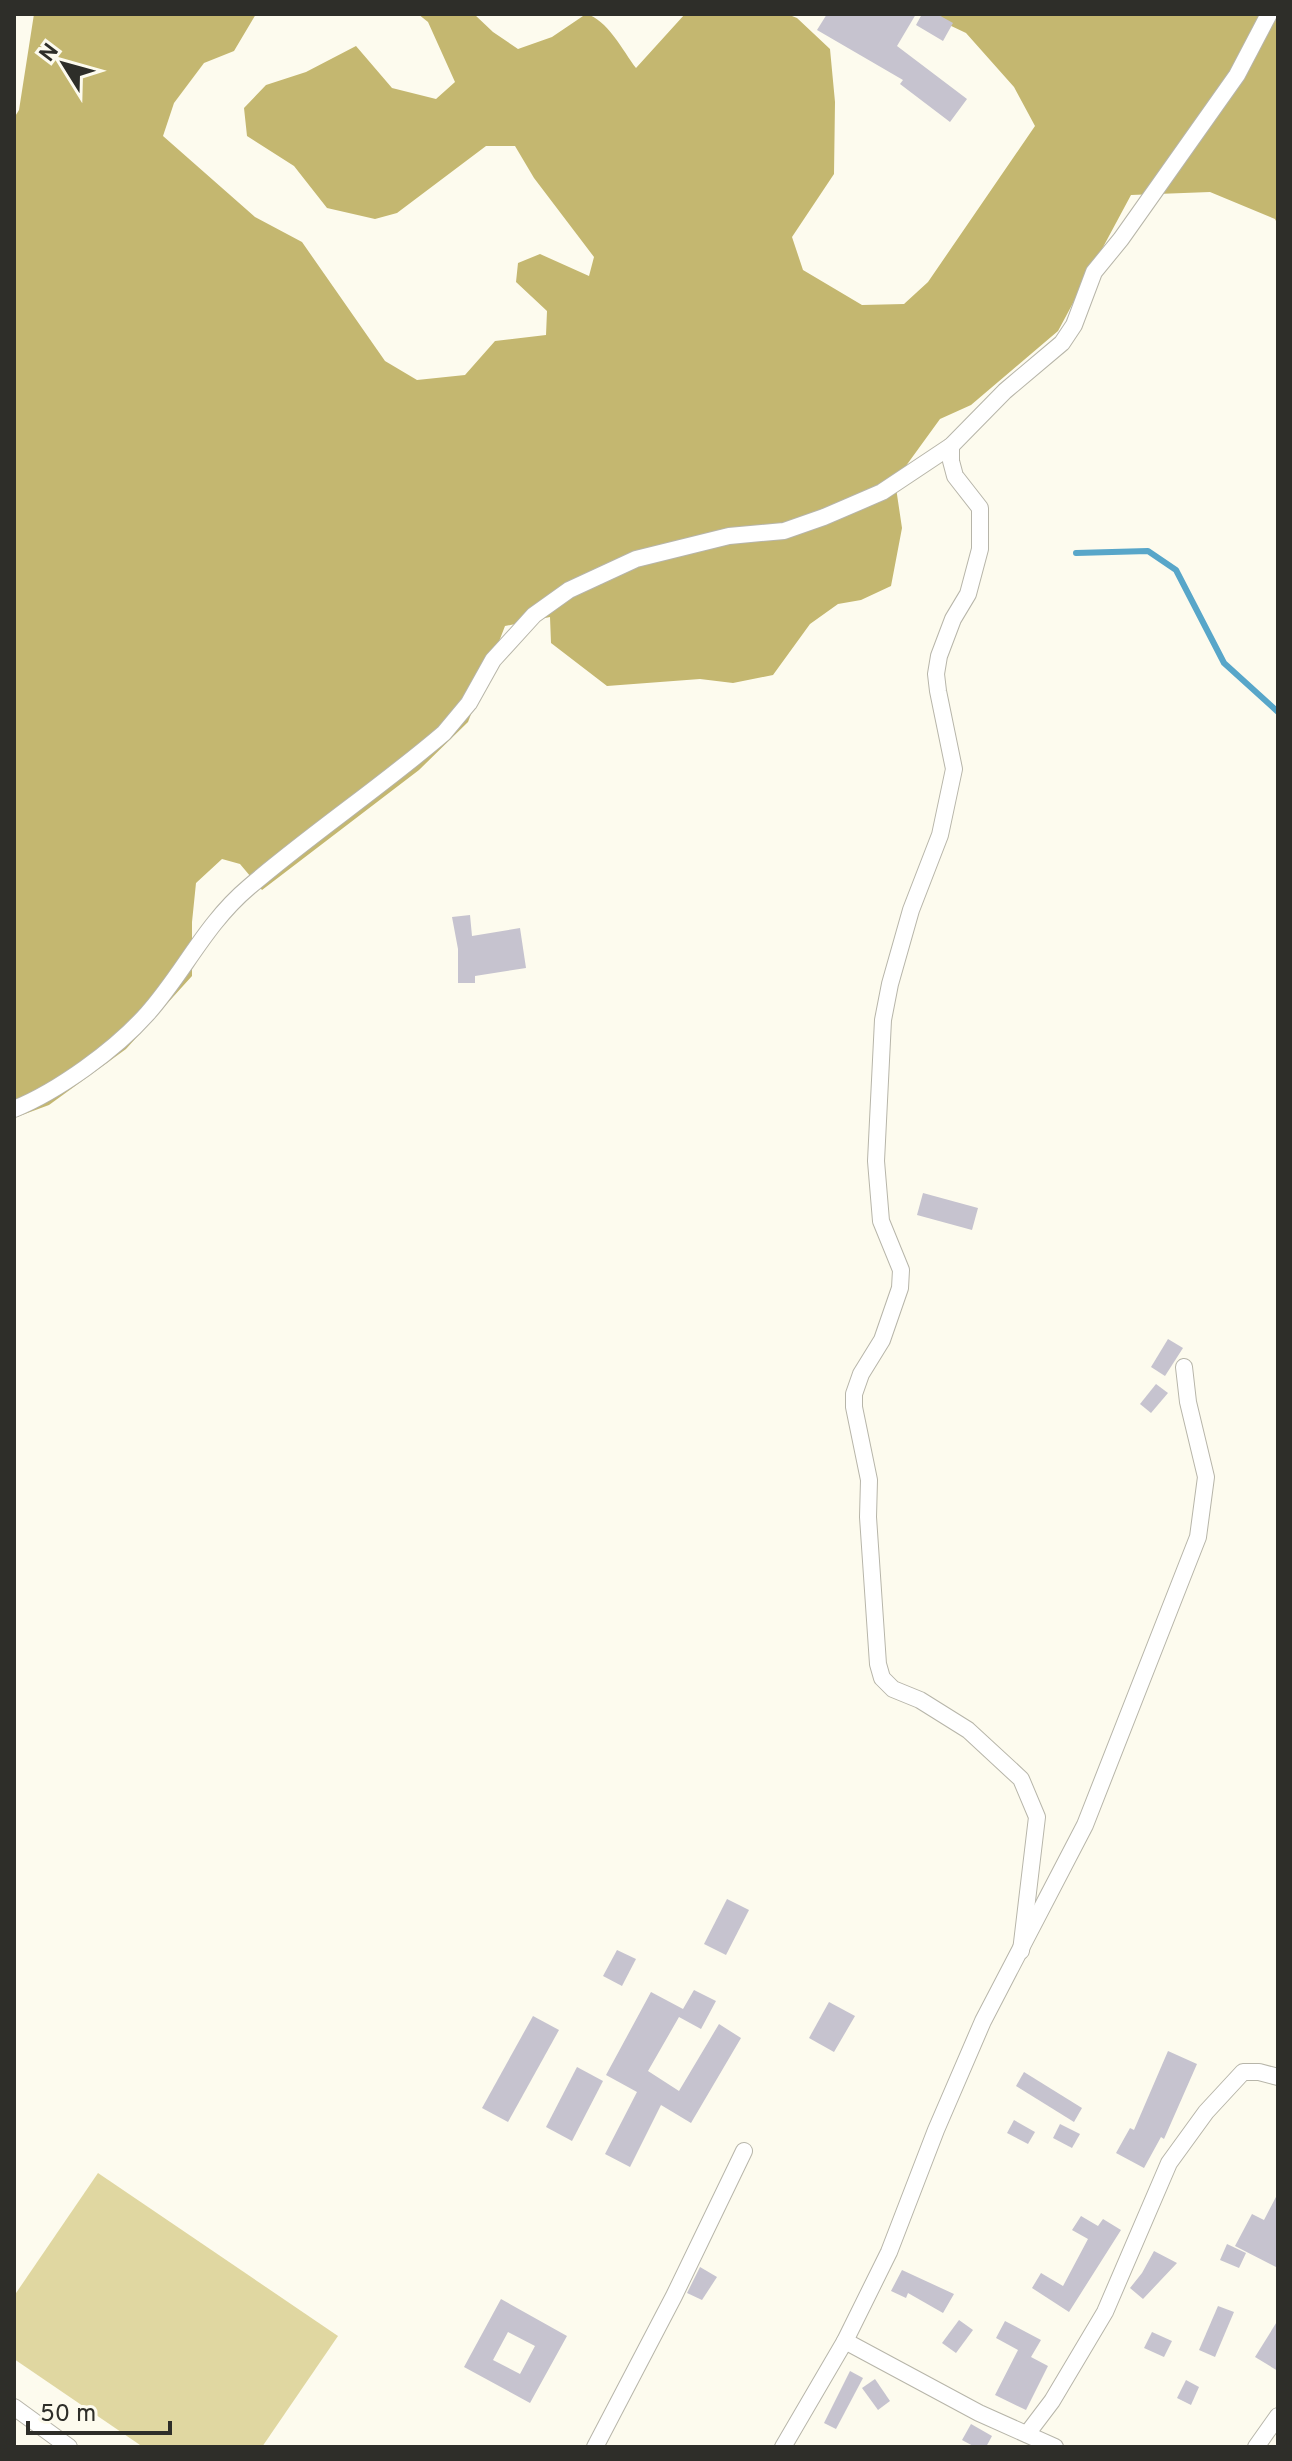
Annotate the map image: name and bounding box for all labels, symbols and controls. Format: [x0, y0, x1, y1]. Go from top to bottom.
north arrow [24, 24, 104, 104]
text: N [34, 39, 66, 68]
scale bar [28, 2385, 170, 2435]
text: 50 m [40, 2400, 96, 2430]

